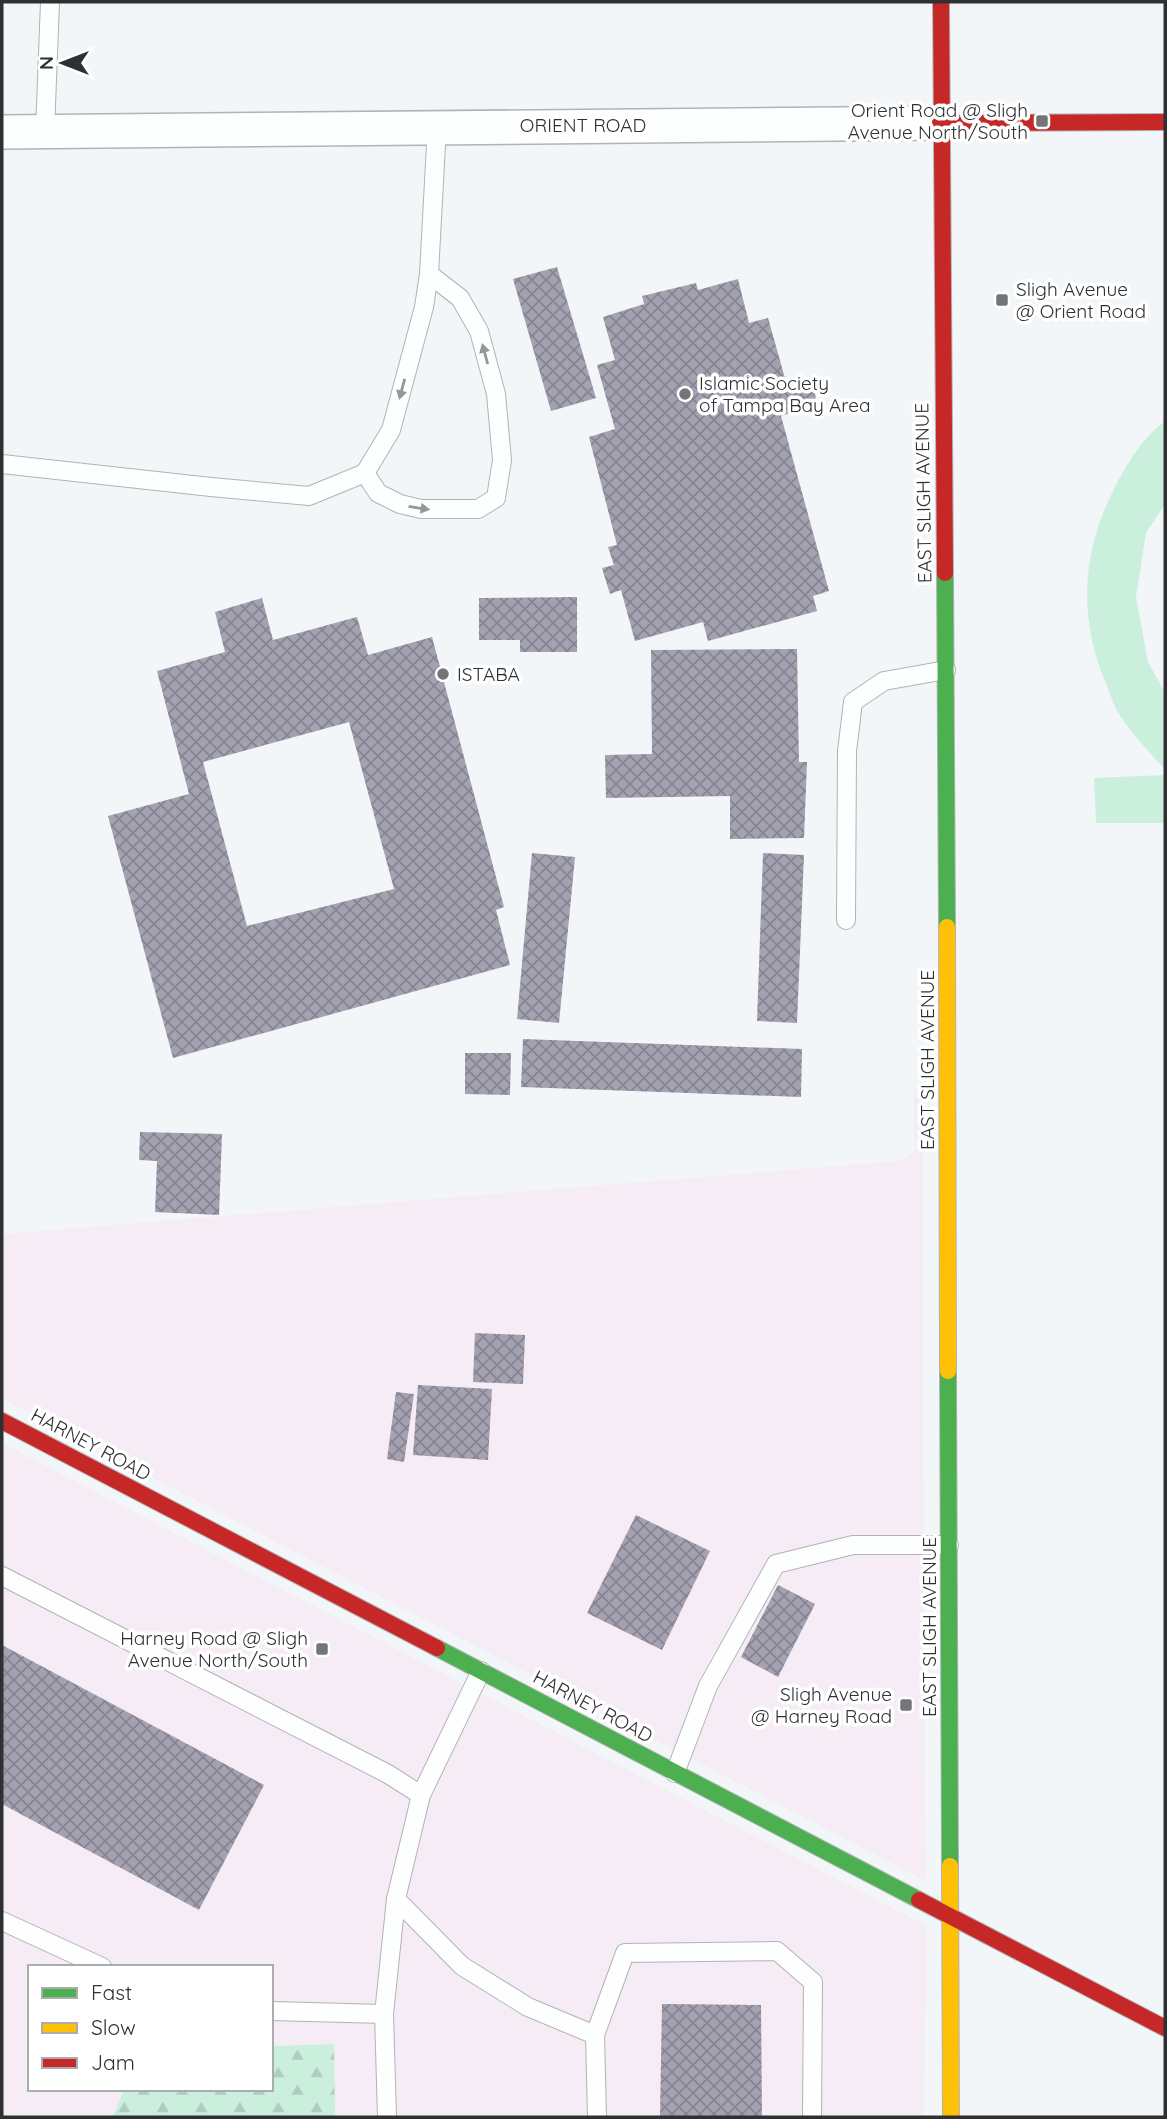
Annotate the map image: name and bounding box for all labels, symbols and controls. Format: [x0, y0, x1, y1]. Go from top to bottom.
north arrow [28, 28, 98, 98]
text: N [34, 56, 58, 70]
place label: Orient Road @ Sligh Avenue North/South [848, 98, 1028, 144]
street label: ORIENT ROAD [520, 113, 646, 137]
marker: Orient Road @ Sligh Avenue North/South [1034, 113, 1050, 129]
place label: Sligh Avenue @ Orient Road [1016, 277, 1146, 323]
marker: Sligh Avenue @ Orient Road [994, 292, 1010, 308]
one-way arrow [479, 342, 490, 364]
place label: Islamic Society of Tampa Bay Area [699, 371, 871, 417]
one-way arrow [396, 378, 407, 400]
marker: Islamic Society of Tampa Bay Area [677, 386, 693, 402]
street label: EAST SLIGH AVENUE [909, 403, 937, 583]
one-way arrow [408, 503, 430, 514]
place label: ISTABA [457, 662, 520, 686]
marker: ISTABA [435, 666, 451, 682]
street label: EAST SLIGH AVENUE [915, 970, 939, 1150]
street label: HARNEY ROAD [27, 1402, 155, 1486]
street label: EAST SLIGH AVENUE [917, 1537, 941, 1717]
place label: Harney Road @ Sligh Avenue North/South [120, 1626, 308, 1672]
marker: Harney Road @ Sligh Avenue North/South [314, 1641, 330, 1657]
street label: HARNEY ROAD [529, 1664, 657, 1748]
place label: Sligh Avenue @ Harney Road [751, 1682, 892, 1728]
marker: Sligh Avenue @ Harney Road [898, 1697, 914, 1713]
legend [28, 1965, 273, 2091]
text: Fast [91, 1979, 132, 2005]
text: Slow [91, 2014, 136, 2040]
text: Jam [91, 2049, 135, 2075]

